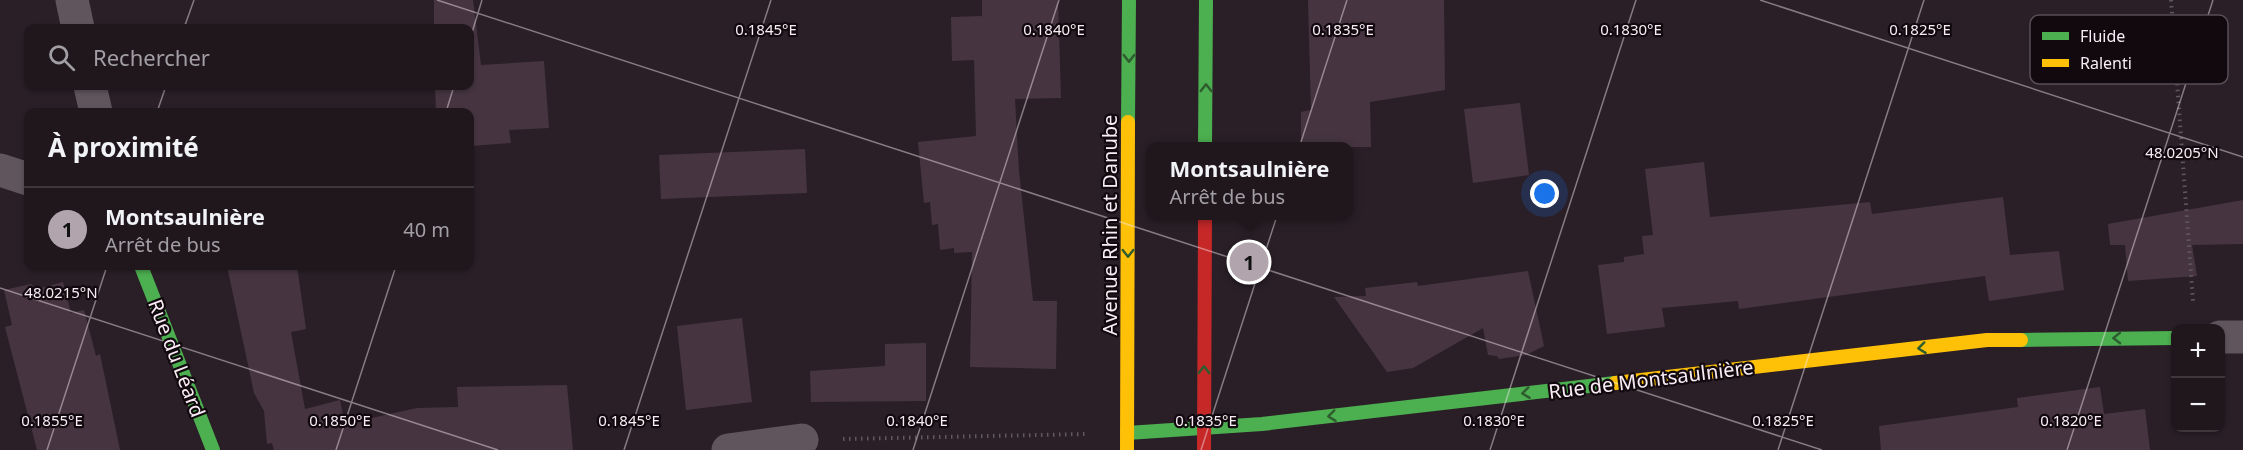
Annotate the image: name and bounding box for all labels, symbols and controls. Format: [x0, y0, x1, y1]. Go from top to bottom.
legend [2030, 15, 2228, 84]
text: 0.1845°E [735, 19, 797, 39]
text: 0.1840°E [1023, 19, 1085, 39]
text: 0.1835°E [1312, 19, 1374, 39]
text: 0.1830°E [1600, 19, 1662, 39]
text: 0.1825°E [1889, 19, 1951, 39]
search box [24, 24, 474, 90]
text: Fluide [2080, 25, 2125, 47]
icon: search [45, 41, 78, 74]
text: Rechercher [93, 42, 210, 72]
text: Ralenti [2080, 52, 2132, 74]
one-way arrow [1123, 54, 1135, 63]
one-way arrow [1199, 84, 1212, 93]
street label: Avenue Rhin et Danube [1096, 115, 1123, 335]
text: À proximité [48, 129, 199, 165]
popup [1146, 142, 1353, 220]
text: 48.0205°N [2145, 142, 2219, 162]
text: Montsaulnière [1170, 153, 1329, 183]
your location [1530, 179, 1559, 208]
text: Arrêt de bus [1170, 183, 1285, 210]
text: Montsaulnière [105, 201, 265, 231]
text: 1 [62, 216, 73, 243]
text: 40 m [403, 216, 450, 243]
text: Arrêt de bus [105, 231, 221, 258]
pin: 1 [1230, 240, 1268, 284]
one-way arrow [1122, 249, 1134, 258]
text: 48.0215°N [24, 282, 98, 302]
street label: Rue du Léard [142, 295, 212, 421]
map controls [2171, 324, 2225, 432]
button: + [2171, 324, 2225, 378]
one-way arrow [2113, 332, 2122, 345]
one-way arrow [1918, 341, 1927, 354]
street label: Rue de Montsaulnière [1547, 353, 1755, 405]
one-way arrow [1198, 365, 1210, 374]
button: − [2171, 378, 2225, 432]
one-way arrow [1521, 387, 1531, 399]
one-way arrow [1328, 409, 1337, 422]
text: 0.1855°E [21, 410, 83, 430]
text: 0.1850°E [309, 410, 371, 430]
text: 0.1845°E [598, 410, 660, 430]
text: 0.1840°E [886, 410, 948, 430]
text: 0.1835°E [1175, 410, 1237, 430]
text: 0.1830°E [1463, 410, 1525, 430]
text: 0.1825°E [1752, 410, 1814, 430]
text: 0.1820°E [2040, 410, 2102, 430]

